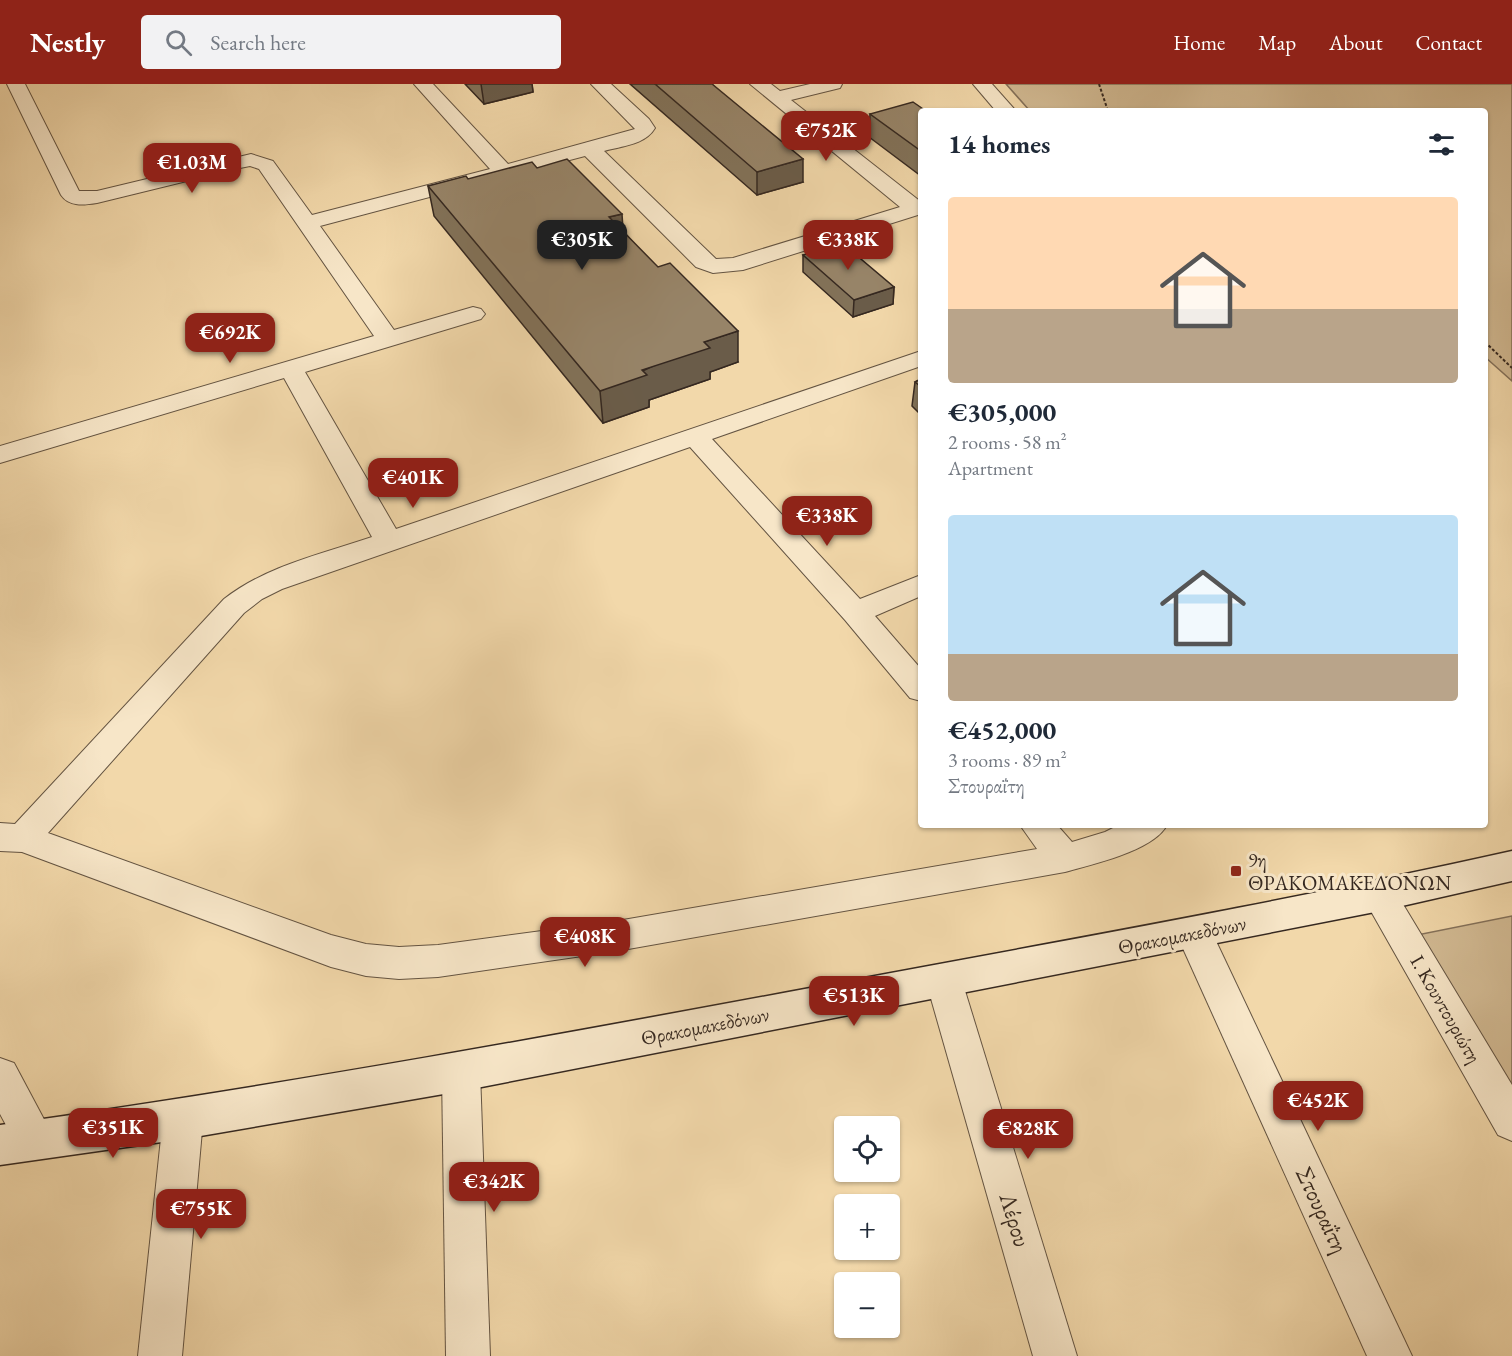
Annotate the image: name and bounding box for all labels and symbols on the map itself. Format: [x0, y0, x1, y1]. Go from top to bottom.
pin: €752K [784, 111, 868, 162]
pin: €1.03M [143, 143, 241, 194]
pin: €305K [540, 220, 624, 271]
pin: €338K [806, 220, 890, 271]
pin: €692K [188, 313, 272, 364]
pin: €401K [371, 458, 455, 509]
pin: €338K [785, 496, 869, 547]
place label: 9η ΘΡΑΚΟΜΑΚΕΔΟΝΩΝ [1248, 847, 1451, 896]
marker: 9η ΘΡΑΚΟΜΑΚΕΔΟΝΩΝ [1229, 864, 1243, 878]
street label: Θρακομακεδόνων [1116, 910, 1248, 960]
pin: €408K [543, 917, 627, 968]
street label: Ι. Κουντουριώτη [1405, 950, 1487, 1068]
pin: €513K [812, 976, 896, 1027]
street label: Θρακομακεδόνων [639, 1001, 771, 1051]
pin: €452K [1276, 1081, 1360, 1132]
pin: €351K [71, 1108, 155, 1159]
pin: €828K [986, 1109, 1070, 1160]
pin: €342K [452, 1162, 536, 1213]
street label: Στουραΐτη [1289, 1162, 1356, 1258]
street label: Λέρου [992, 1188, 1038, 1251]
pin: €755K [159, 1189, 243, 1240]

